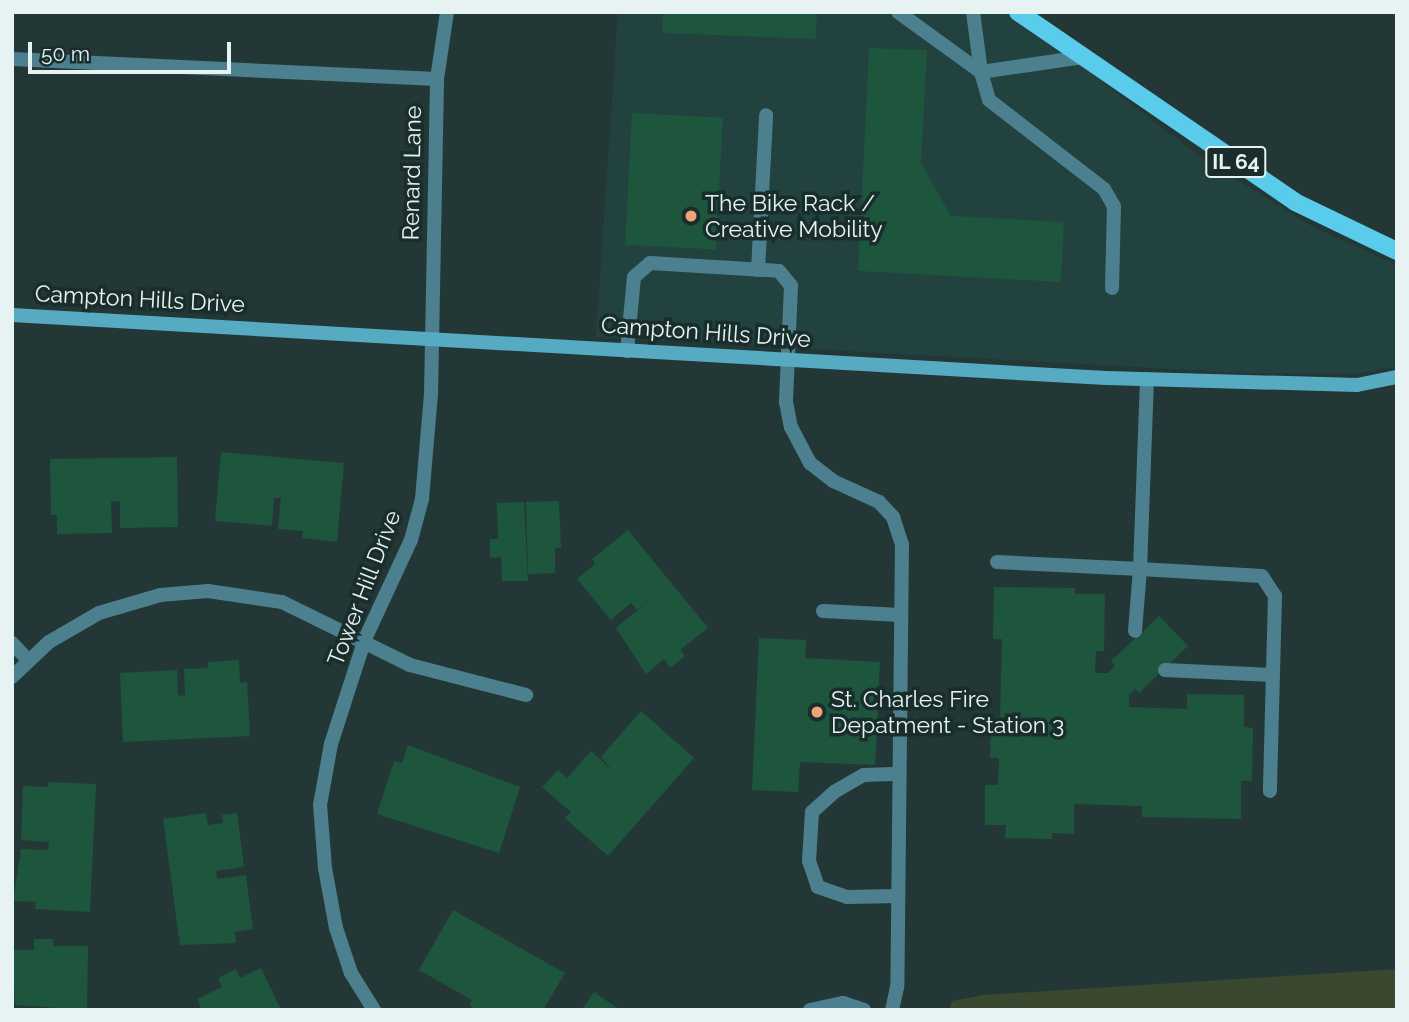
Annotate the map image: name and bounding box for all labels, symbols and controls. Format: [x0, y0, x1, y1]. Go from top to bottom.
scale bar [32, 28, 234, 72]
text: 50 m [41, 41, 90, 66]
street label: Renard Lane [397, 105, 427, 241]
road number: IL 64 [1204, 144, 1268, 180]
place label: The Bike Rack / Creative Mobility [705, 189, 883, 243]
marker: The Bike Rack / Creative Mobility [683, 208, 699, 224]
street label: Campton Hills Drive [34, 280, 246, 318]
street label: Campton Hills Drive [600, 311, 812, 353]
street label: Tower Hill Drive [321, 506, 407, 670]
place label: St. Charles Fire Depatment - Station 3 [831, 685, 1064, 739]
marker: St. Charles Fire Depatment - Station 3 [809, 704, 825, 720]

